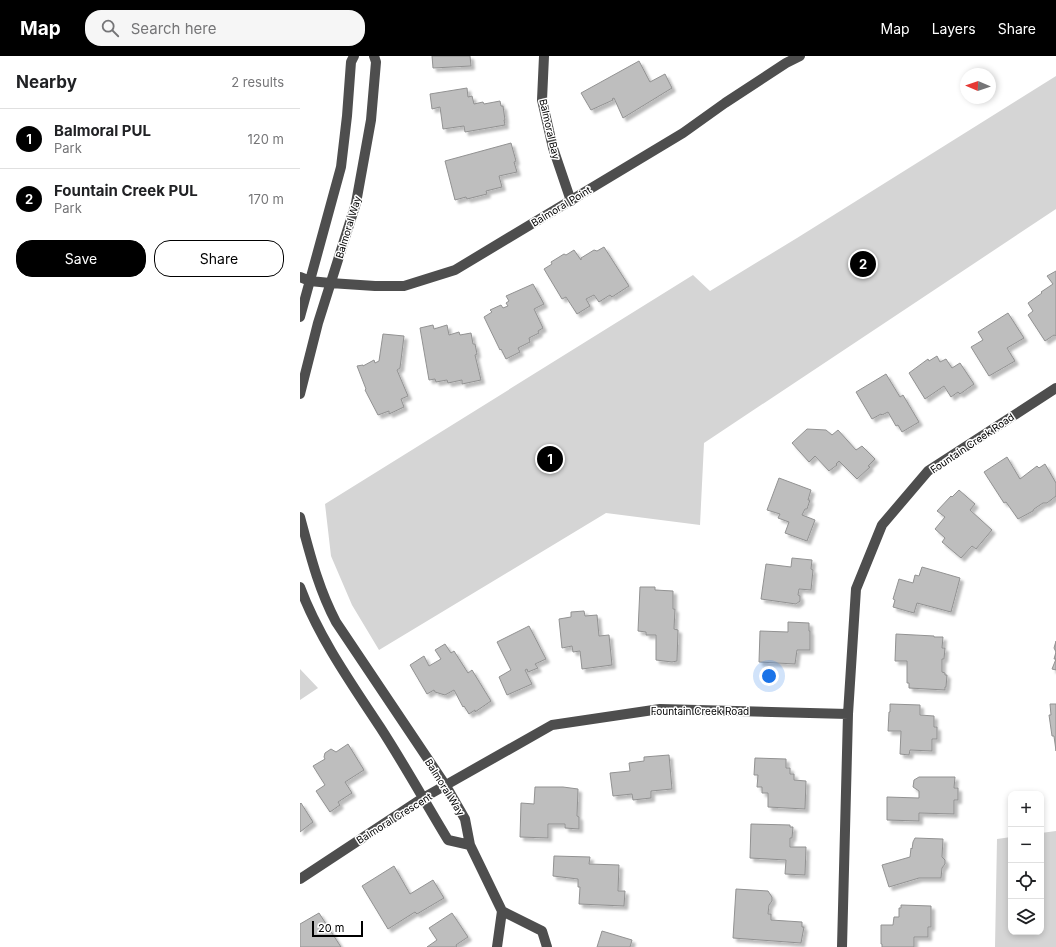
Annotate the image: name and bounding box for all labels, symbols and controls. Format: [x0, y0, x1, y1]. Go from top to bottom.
search box [85, 10, 365, 46]
text: Map [20, 17, 61, 40]
icon: search [99, 17, 121, 39]
text: Search here [131, 19, 216, 38]
text: Map [881, 20, 910, 37]
text: Layers [932, 20, 976, 37]
text: Share [998, 20, 1036, 37]
north arrow [960, 68, 996, 104]
text: Nearby [16, 72, 77, 92]
text: 2 results [231, 74, 284, 90]
street label: Balmoral Bay [537, 98, 563, 161]
text: Balmoral PUL [54, 121, 151, 140]
text: 1 [26, 131, 32, 147]
text: 120 m [248, 131, 284, 147]
text: Park [54, 140, 82, 156]
text: Fountain Creek PUL [54, 181, 198, 200]
street label: Balmoral Point [529, 183, 594, 229]
text: 2 [25, 191, 33, 207]
text: 170 m [248, 191, 284, 207]
street label: Balmoral Way [333, 194, 363, 260]
text: Park [54, 200, 82, 216]
button: Save [16, 240, 146, 277]
button: Share [154, 240, 284, 277]
pin: 2 [850, 249, 876, 279]
street label: Fountain Creek Road [928, 411, 1016, 475]
pin: 1 [537, 444, 563, 474]
your location [759, 666, 779, 686]
street label: Fountain Creek Road [651, 705, 749, 717]
street label: Balmoral Way [423, 757, 467, 818]
street label: Balmoral Crescent [354, 790, 435, 846]
map controls [1008, 791, 1044, 935]
button: + [1008, 791, 1044, 827]
button: − [1008, 827, 1044, 863]
button: locate [1008, 863, 1044, 899]
button: layers [1008, 899, 1044, 935]
scale bar [312, 919, 363, 938]
text: 20 m [318, 921, 344, 935]

